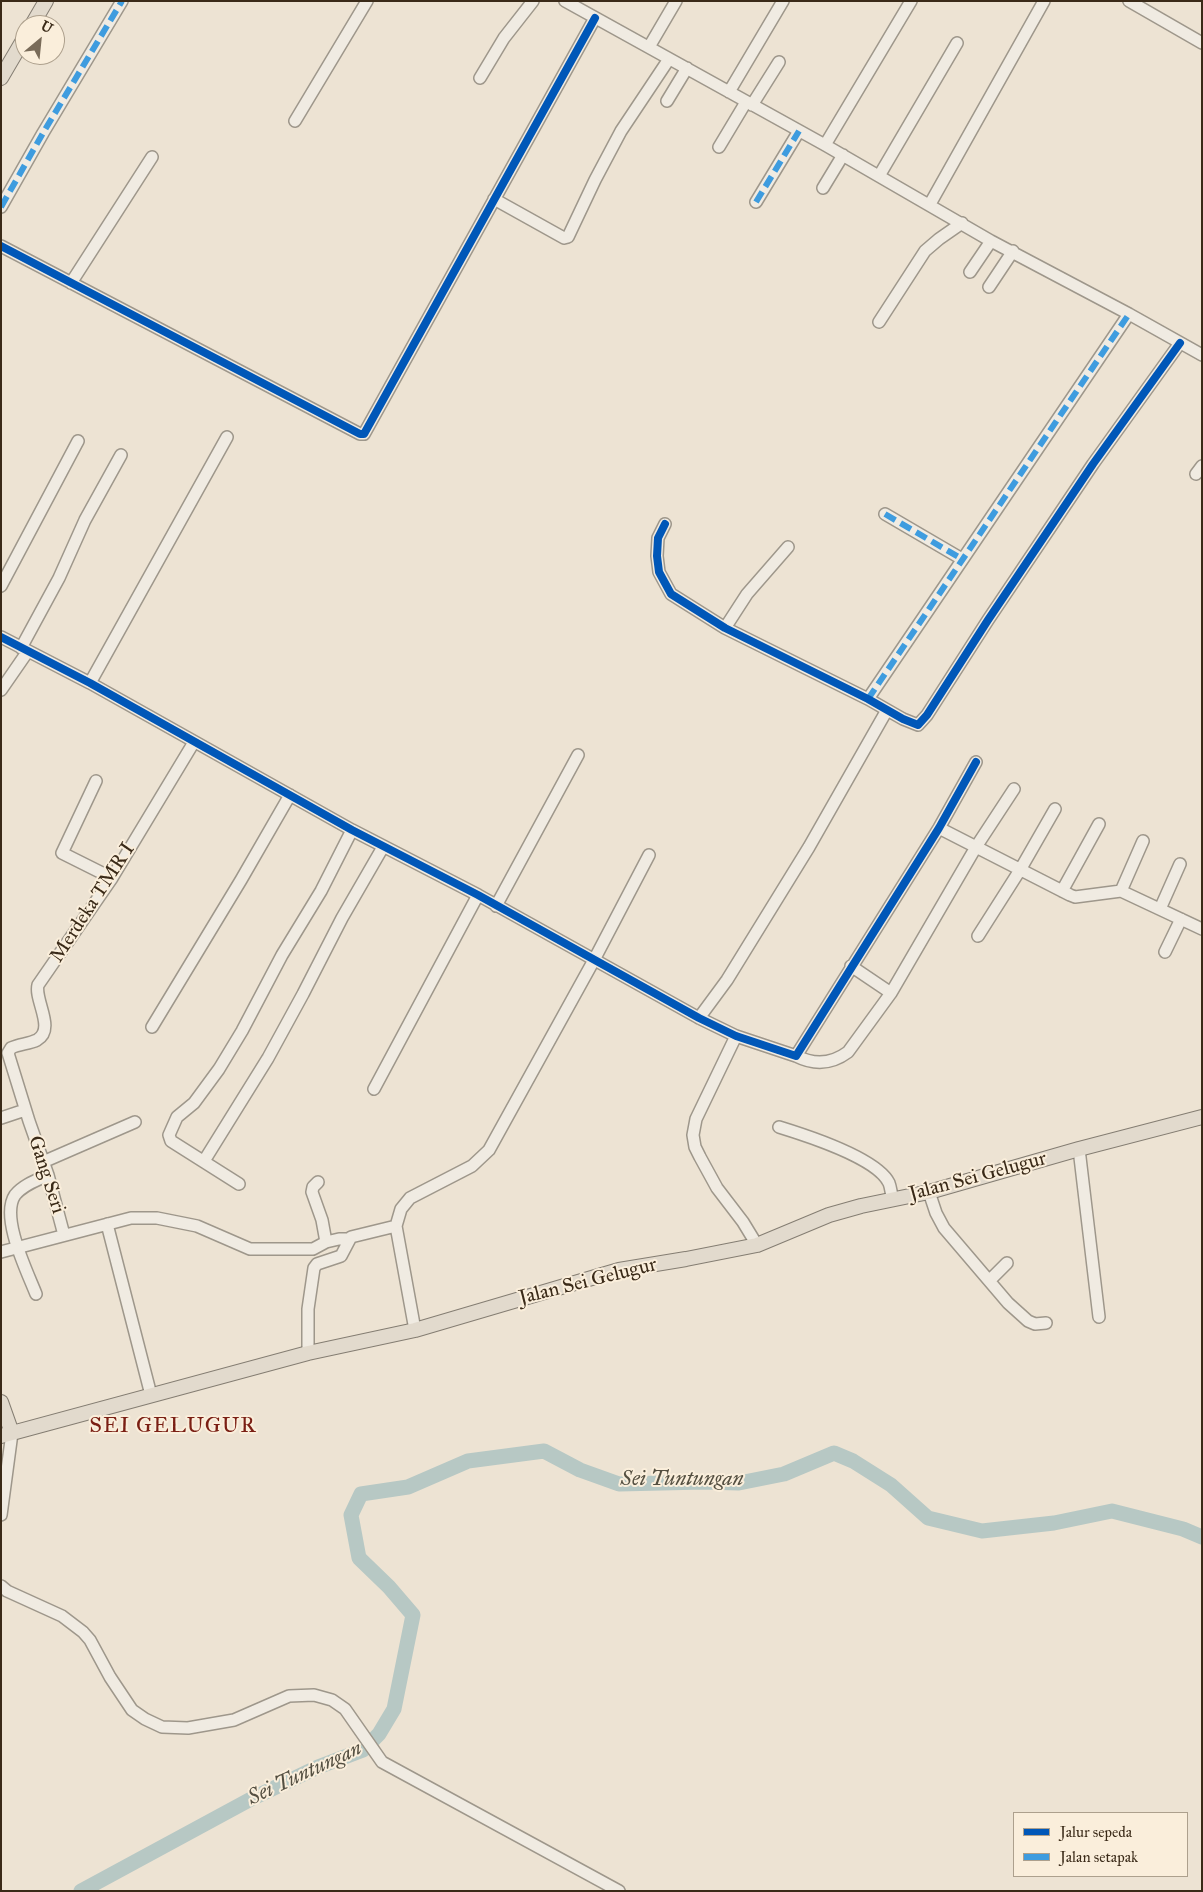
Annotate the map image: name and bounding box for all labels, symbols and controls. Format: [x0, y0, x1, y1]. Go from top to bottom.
north arrow [15, 15, 65, 65]
text: U [38, 17, 56, 37]
street label: Merdeka TMR I [45, 839, 141, 967]
street label: Gang Seri [22, 1133, 70, 1217]
street label: Jalan Sei Gelugur [907, 1147, 1049, 1207]
street label: Jalan Sei Gelugur [517, 1253, 659, 1311]
district label: SEI GELUGUR [88, 1414, 258, 1440]
water label: Sei Tuntungan [621, 1467, 743, 1493]
water label: Sei Tuntungan [244, 1737, 366, 1811]
legend [1013, 1812, 1188, 1877]
text: Jalur sepeda [1060, 1823, 1132, 1841]
text: Jalan setapak [1060, 1848, 1138, 1866]

